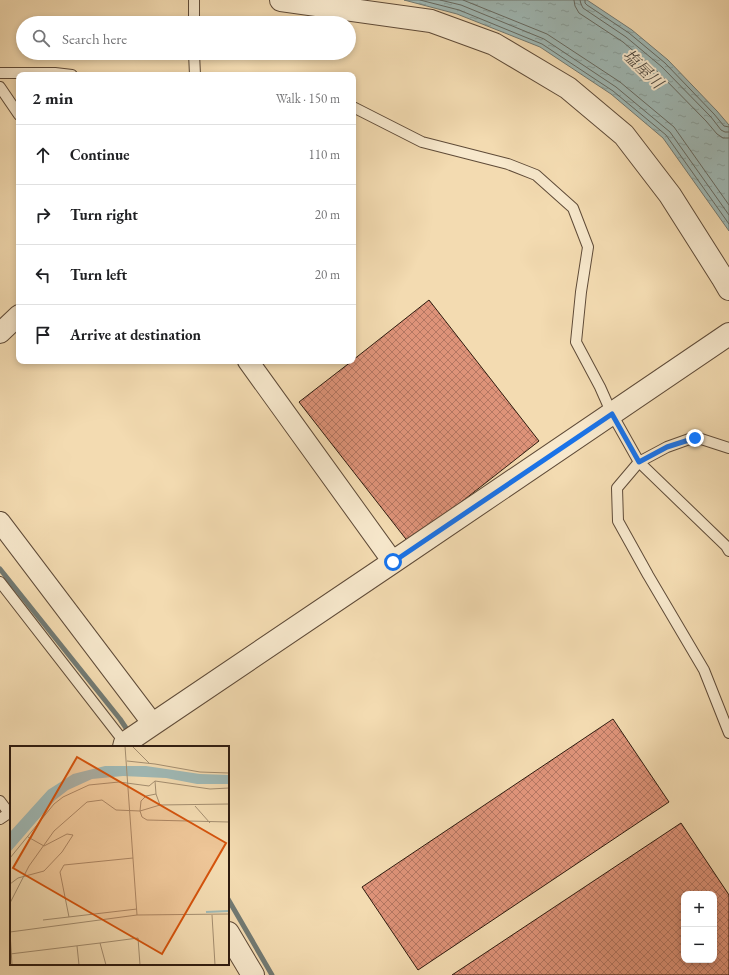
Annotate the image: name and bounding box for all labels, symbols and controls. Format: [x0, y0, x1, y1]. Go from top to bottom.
search box [16, 16, 356, 60]
icon: search [30, 27, 52, 49]
text: Search here [62, 29, 127, 48]
water label: 塩屋川 [618, 45, 669, 95]
text: 2 min [32, 87, 73, 109]
text: Walk · 150 m [276, 90, 340, 107]
icon: ahead [32, 144, 54, 166]
text: Continue [70, 145, 130, 164]
text: 110 m [309, 146, 340, 163]
icon: right [32, 204, 54, 226]
text: Turn right [70, 205, 138, 224]
text: 20 m [315, 206, 340, 223]
icon: left [32, 264, 54, 286]
text: Turn left [70, 265, 127, 284]
text: 20 m [315, 266, 340, 283]
icon: arrive [32, 324, 54, 346]
text: Arrive at destination [70, 325, 201, 344]
route end [686, 429, 704, 447]
route start [384, 553, 402, 571]
inset map [10, 746, 229, 965]
map controls [681, 891, 717, 963]
button: + [681, 891, 717, 927]
button: − [681, 927, 717, 963]

